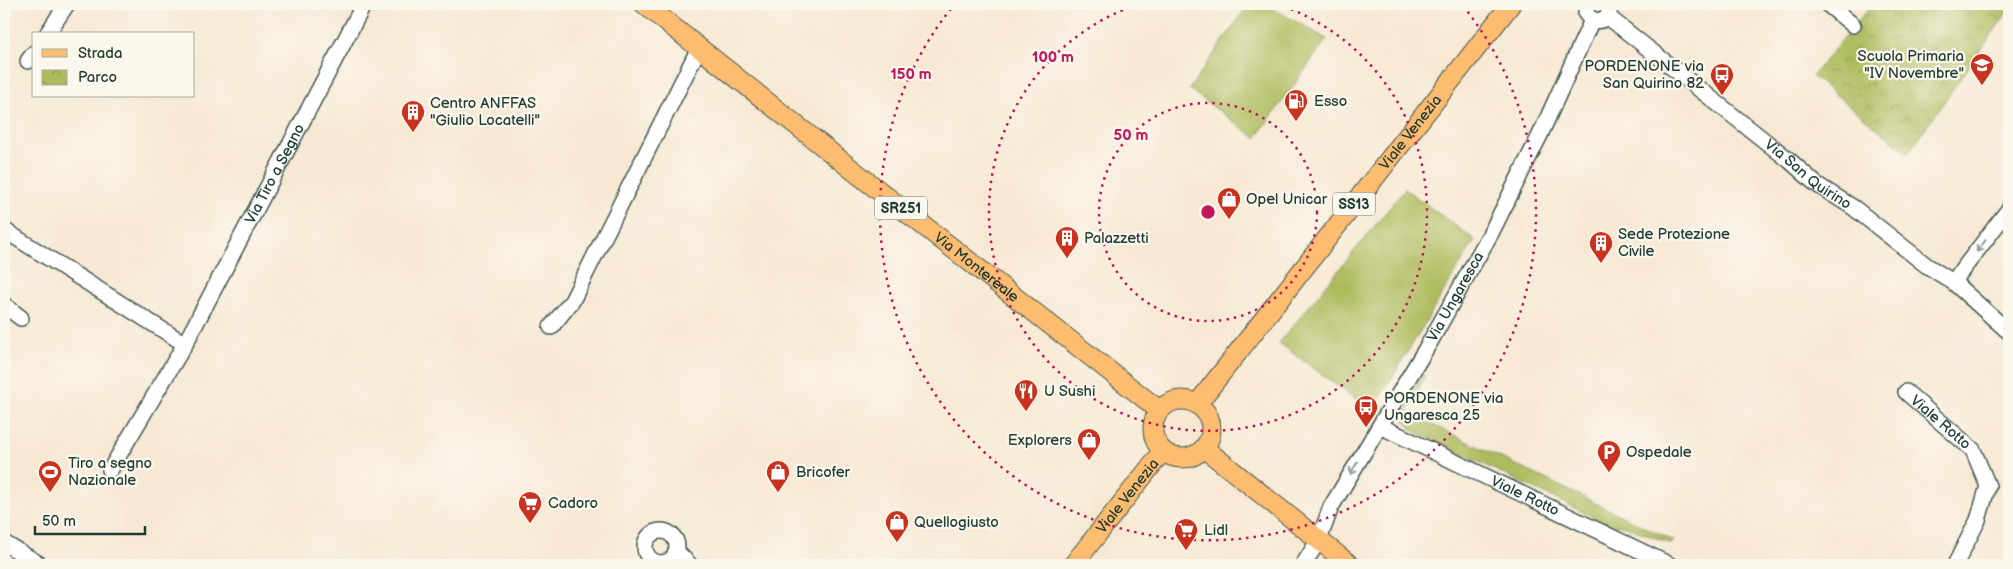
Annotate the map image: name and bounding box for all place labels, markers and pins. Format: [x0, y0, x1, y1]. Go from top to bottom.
place label: Scuola Primaria "IV Novembre" [1858, 47, 1964, 83]
school or university icon: Scuola Primaria "IV Novembre" [1969, 52, 1995, 86]
place label: PORDENONE via San Quirino 82 [1585, 57, 1704, 93]
bus stop icon: PORDENONE via San Quirino 82 [1709, 62, 1735, 96]
fuel station icon: Esso [1283, 88, 1309, 122]
place label: Esso [1314, 92, 1347, 111]
place label: Centro ANFFAS "Giulio Locatelli" [430, 94, 540, 130]
building icon: Centro ANFFAS "Giulio Locatelli" [400, 99, 426, 133]
shop icon: Opel Unicar [1216, 186, 1242, 220]
place label: Opel Unicar [1246, 190, 1328, 209]
centre of rings [1199, 203, 1217, 221]
building icon: Palazzetti [1054, 225, 1080, 259]
place label: Sede Protezione Civile [1618, 225, 1730, 261]
place label: Palazzetti [1084, 229, 1149, 248]
building icon: Sede Protezione Civile [1588, 230, 1614, 264]
restaurant icon: U Sushi [1013, 378, 1039, 412]
place label: U Sushi [1044, 382, 1095, 401]
place label: PORDENONE via Ungaresca 25 [1384, 389, 1503, 425]
bus stop icon: PORDENONE via Ungaresca 25 [1353, 394, 1379, 428]
shop icon: Explorers [1076, 427, 1102, 461]
place label: Explorers [1008, 431, 1073, 450]
parking icon: Ospedale [1596, 439, 1622, 473]
place label: Ospedale [1626, 443, 1692, 462]
place label: Tiro a segno Nazionale [68, 454, 152, 490]
sports icon: Tiro a segno Nazionale [37, 459, 63, 493]
shop icon: Bricofer [765, 459, 791, 493]
place label: Bricofer [796, 463, 851, 482]
supermarket icon: Cadoro [517, 490, 543, 524]
place label: Cadoro [548, 494, 598, 513]
shop icon: Quellogiusto [884, 509, 910, 543]
place label: Quellogiusto [914, 513, 999, 532]
supermarket icon: Lidl [1173, 517, 1199, 551]
place label: Lidl [1204, 521, 1228, 540]

